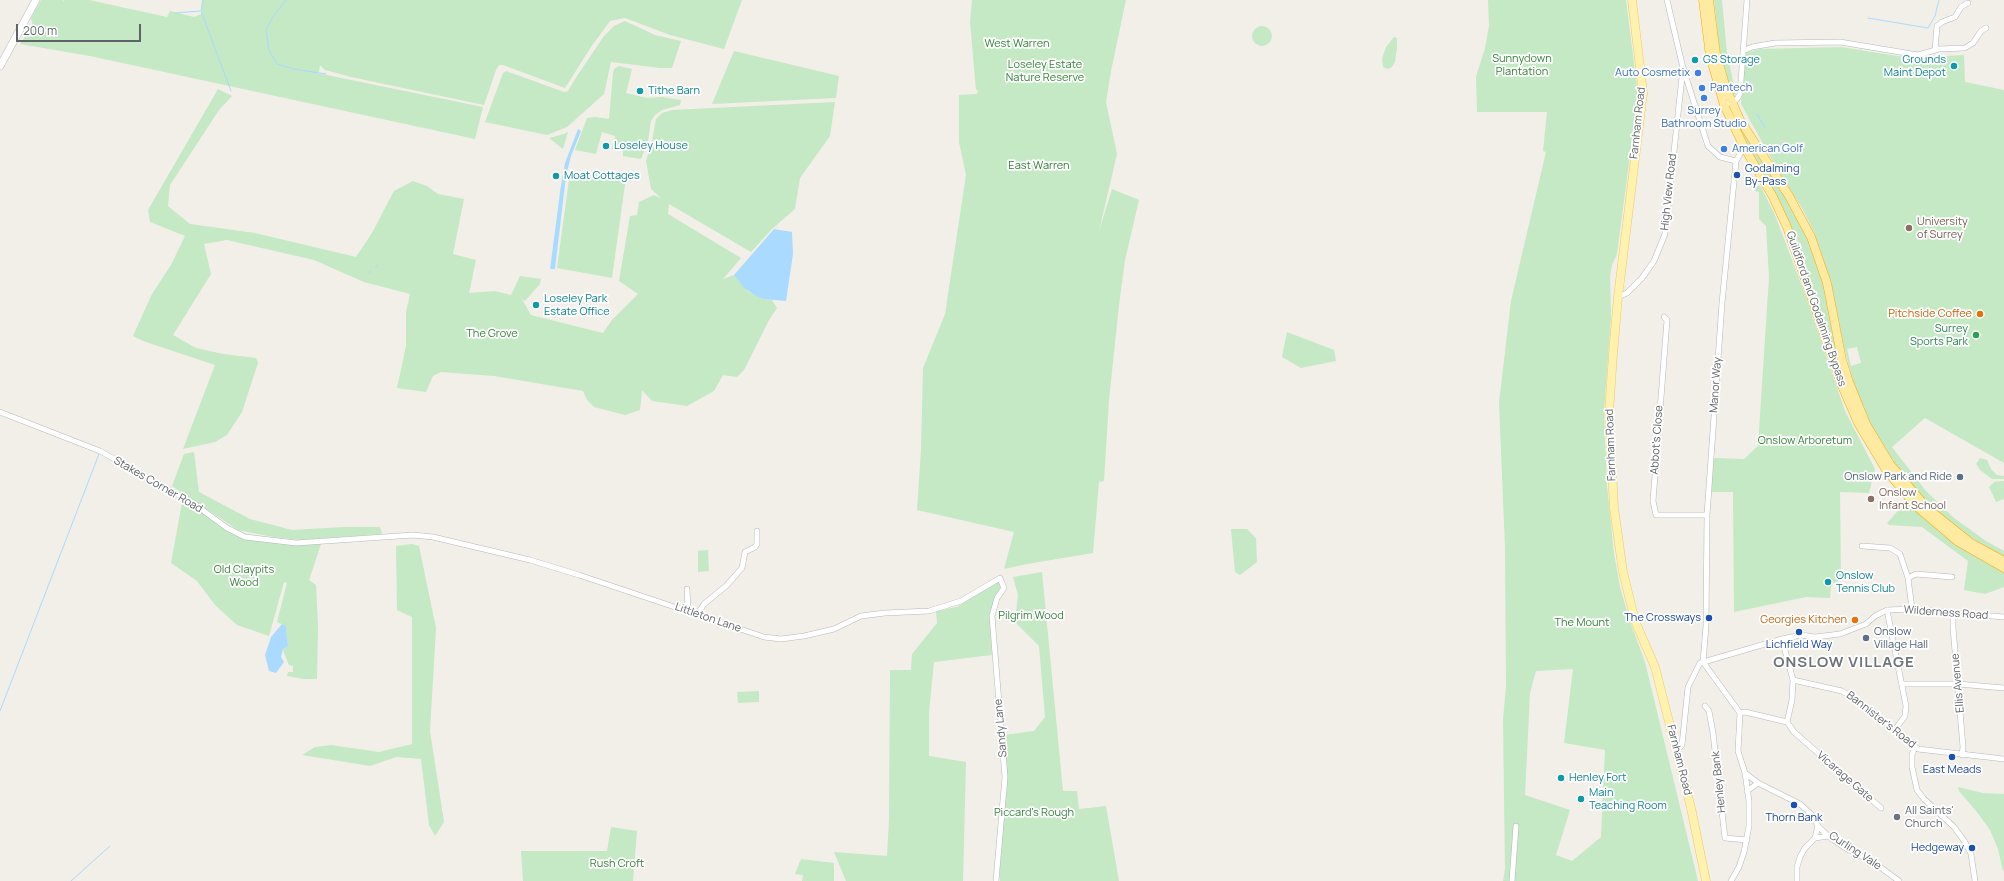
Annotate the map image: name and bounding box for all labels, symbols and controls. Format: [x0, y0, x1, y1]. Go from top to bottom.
scale bar [18, 16, 143, 42]
text: 200 m [23, 22, 57, 39]
park label: West Warren [985, 37, 1049, 51]
park label: Sunnydown Plantation [1492, 52, 1552, 78]
place label: GS Storage [1703, 53, 1760, 67]
place label: Grounds Maint Depot [1884, 53, 1946, 79]
marker: GS Storage [1690, 55, 1700, 65]
park label: Loseley Estate Nature Reserve [1006, 58, 1084, 84]
marker: Grounds Maint Depot [1949, 61, 1959, 71]
place label: Auto Cosmetix [1615, 66, 1690, 80]
marker: Auto Cosmetix [1693, 68, 1703, 78]
place label: Pantech [1710, 81, 1752, 95]
marker: Pantech [1697, 83, 1707, 93]
place label: Tithe Barn [648, 84, 700, 98]
marker: Tithe Barn [635, 86, 645, 96]
street label: Farnham Road [1628, 86, 1648, 160]
marker: Surrey Bathroom Studio [1699, 93, 1709, 103]
place label: Surrey Bathroom Studio [1661, 104, 1747, 130]
place label: Loseley House [614, 139, 688, 153]
marker: Loseley House [601, 141, 611, 151]
place label: American Golf [1732, 142, 1803, 156]
marker: American Golf [1719, 144, 1729, 154]
street label: High View Road [1658, 153, 1680, 231]
park label: East Warren [1008, 159, 1070, 173]
place label: Godalming By-Pass [1745, 162, 1799, 188]
place label: Moat Cottages [564, 169, 640, 183]
marker: Godalming By-Pass [1732, 170, 1742, 180]
marker: Moat Cottages [551, 171, 561, 181]
place label: University of Surrey [1917, 215, 1968, 241]
marker: University of Surrey [1904, 223, 1914, 233]
street label: Guildford and Godalming Bypass [1783, 230, 1849, 388]
place label: Loseley Park Estate Office [544, 292, 610, 318]
marker: Loseley Park Estate Office [531, 300, 541, 310]
place label: Pitchside Coffee [1888, 307, 1972, 321]
marker: Pitchside Coffee [1975, 309, 1985, 319]
place label: Surrey Sports Park [1910, 322, 1968, 348]
park label: The Grove [466, 327, 518, 341]
marker: Surrey Sports Park [1971, 330, 1981, 340]
street label: Manor Way [1707, 357, 1725, 413]
street label: Abbot's Close [1648, 405, 1666, 475]
street label: Farnham Road [1603, 409, 1619, 481]
park label: Onslow Arboretum [1758, 434, 1852, 448]
street label: Stakes Corner Road [111, 454, 205, 516]
place label: Onslow Park and Ride [1844, 470, 1952, 484]
marker: Onslow Park and Ride [1955, 472, 1965, 482]
place label: Onslow Infant School [1879, 486, 1946, 512]
marker: Onslow Infant School [1866, 494, 1876, 504]
park label: Old Claypits Wood [214, 563, 274, 589]
place label: Onslow Tennis Club [1836, 569, 1895, 595]
marker: Onslow Tennis Club [1823, 577, 1833, 587]
street label: Littleton Lane [673, 600, 743, 636]
street label: Wilderness Road [1903, 603, 1989, 623]
park label: Pilgrim Wood [998, 609, 1064, 623]
place label: The Crossways [1624, 611, 1701, 625]
marker: The Crossways [1704, 613, 1714, 623]
place label: Georgies Kitchen [1760, 613, 1847, 627]
marker: Georgies Kitchen [1850, 615, 1860, 625]
park label: The Mount [1555, 616, 1609, 630]
place label: Onslow Village Hall [1874, 625, 1928, 651]
marker: Lichfield Way [1794, 627, 1804, 637]
marker: Onslow Village Hall [1861, 633, 1871, 643]
place label: Lichfield Way [1766, 638, 1832, 652]
street label: Ellis Avenue [1949, 653, 1967, 713]
district label: ONSLOW VILLAGE [1773, 654, 1915, 672]
street label: Bannister's Road [1844, 689, 1918, 751]
street label: Sandy Lane [992, 698, 1010, 758]
street label: Farnham Road [1664, 723, 1694, 797]
street label: Vicarage Gate [1814, 749, 1876, 805]
street label: Henley Bank [1709, 750, 1729, 814]
marker: East Meads [1947, 752, 1957, 762]
place label: East Meads [1923, 763, 1981, 777]
place label: Henley Fort [1569, 771, 1626, 785]
marker: Henley Fort [1556, 773, 1566, 783]
place label: Main Teaching Room [1589, 786, 1667, 812]
marker: Main Teaching Room [1576, 794, 1586, 804]
marker: Thorn Bank [1789, 800, 1799, 810]
place label: All Saints' Church [1905, 804, 1954, 830]
park label: Piccard's Rough [994, 806, 1074, 820]
place label: Thorn Bank [1765, 811, 1823, 825]
marker: All Saints' Church [1892, 812, 1902, 822]
street label: Curling Vale [1826, 829, 1884, 873]
place label: Hedgeway [1911, 841, 1964, 855]
marker: Hedgeway [1967, 843, 1977, 853]
park label: Rush Croft [590, 857, 644, 871]

